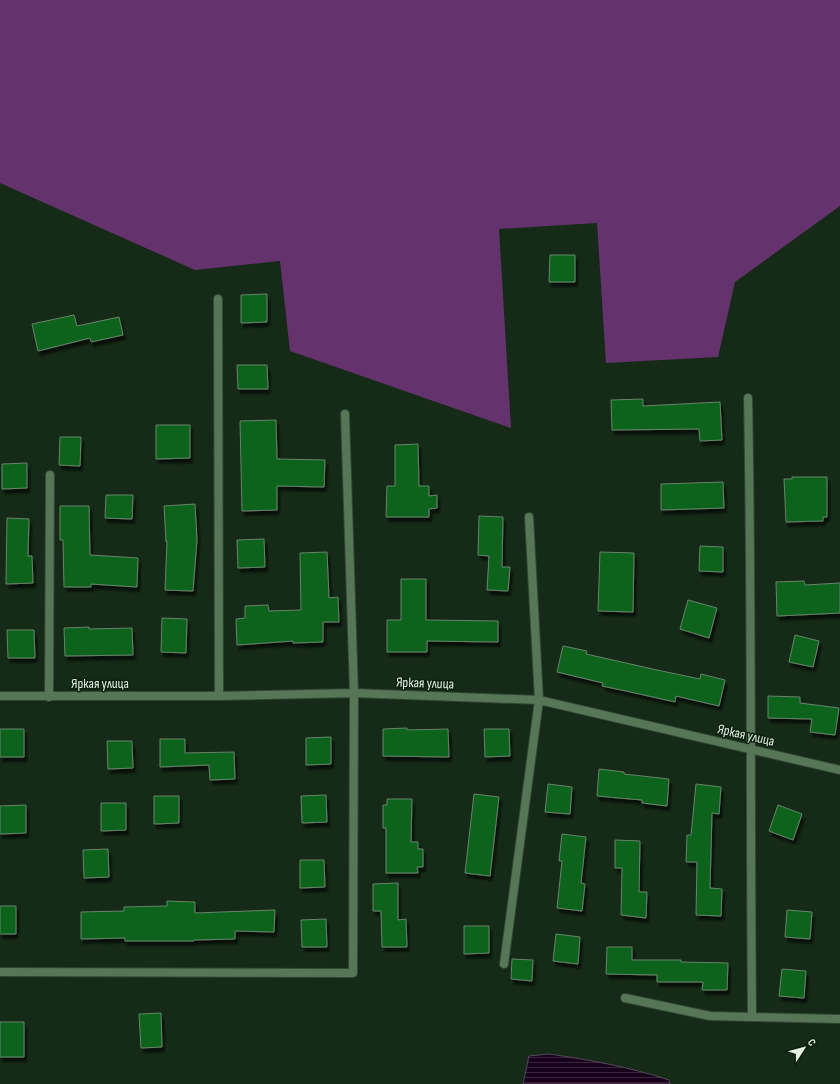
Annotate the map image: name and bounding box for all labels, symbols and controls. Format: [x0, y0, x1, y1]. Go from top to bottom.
street label: Яркая улица [396, 673, 454, 693]
street label: Яркая улица [71, 675, 129, 692]
street label: Яркая улица [716, 720, 776, 750]
north arrow [784, 1028, 824, 1068]
text: С [805, 1036, 819, 1049]

